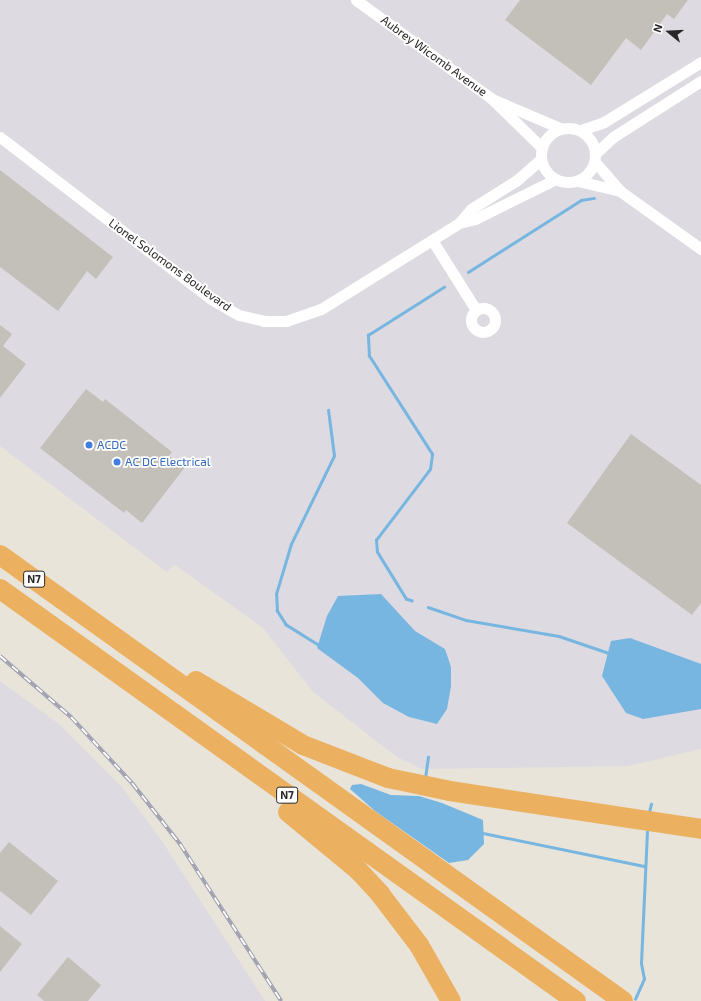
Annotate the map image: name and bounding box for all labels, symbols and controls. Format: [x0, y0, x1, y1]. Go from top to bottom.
street label: Aubrey Wicomb Avenue [378, 12, 490, 100]
north arrow [649, 12, 689, 52]
text: N [650, 22, 665, 34]
street label: Lionel Solomons Boulevard [106, 216, 234, 314]
place label: ACDC [97, 438, 126, 452]
marker: ACDC [84, 440, 94, 450]
place label: AC DC Electrical [125, 455, 210, 469]
marker: AC DC Electrical [112, 457, 122, 467]
road number: N7 [23, 570, 45, 588]
road number: N7 [276, 786, 298, 804]

